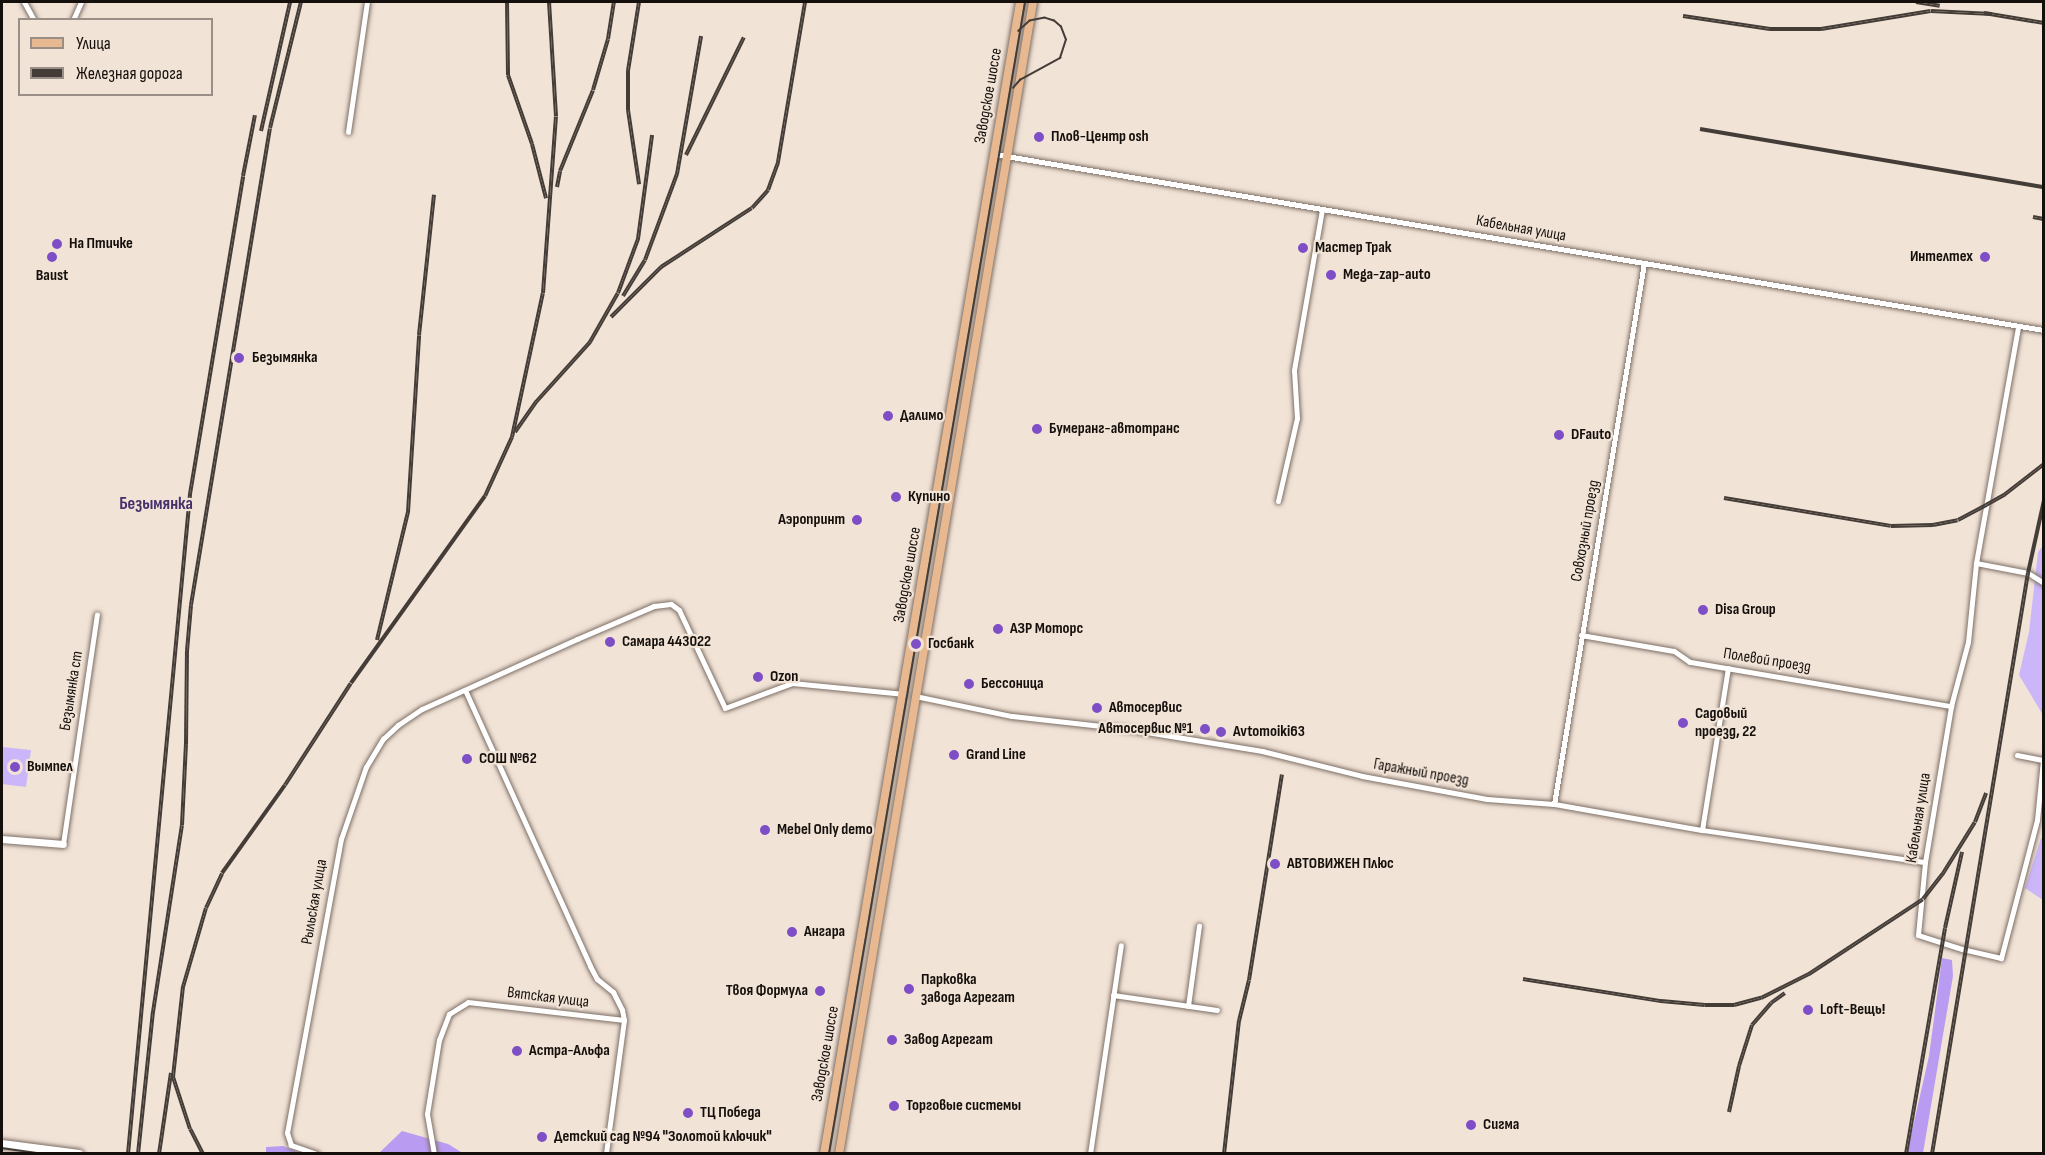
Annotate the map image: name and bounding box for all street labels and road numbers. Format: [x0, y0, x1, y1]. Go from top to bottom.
street label: Заводское шоссе [971, 47, 1007, 145]
street label: Кабельная улица [1474, 212, 1568, 246]
street label: Совхозный проезд [1568, 479, 1604, 583]
street label: Заводское шоссе [890, 526, 926, 624]
street label: Полевой проезд [1722, 645, 1812, 677]
street label: Безымянка ст [56, 650, 88, 732]
street label: Гаражный проезд [1372, 755, 1470, 791]
street label: Кабельная улица [1902, 772, 1936, 864]
street label: Рыльская улица [298, 858, 332, 946]
street label: Вятская улица [506, 983, 590, 1013]
street label: Заводское шоссе [808, 1005, 844, 1103]

